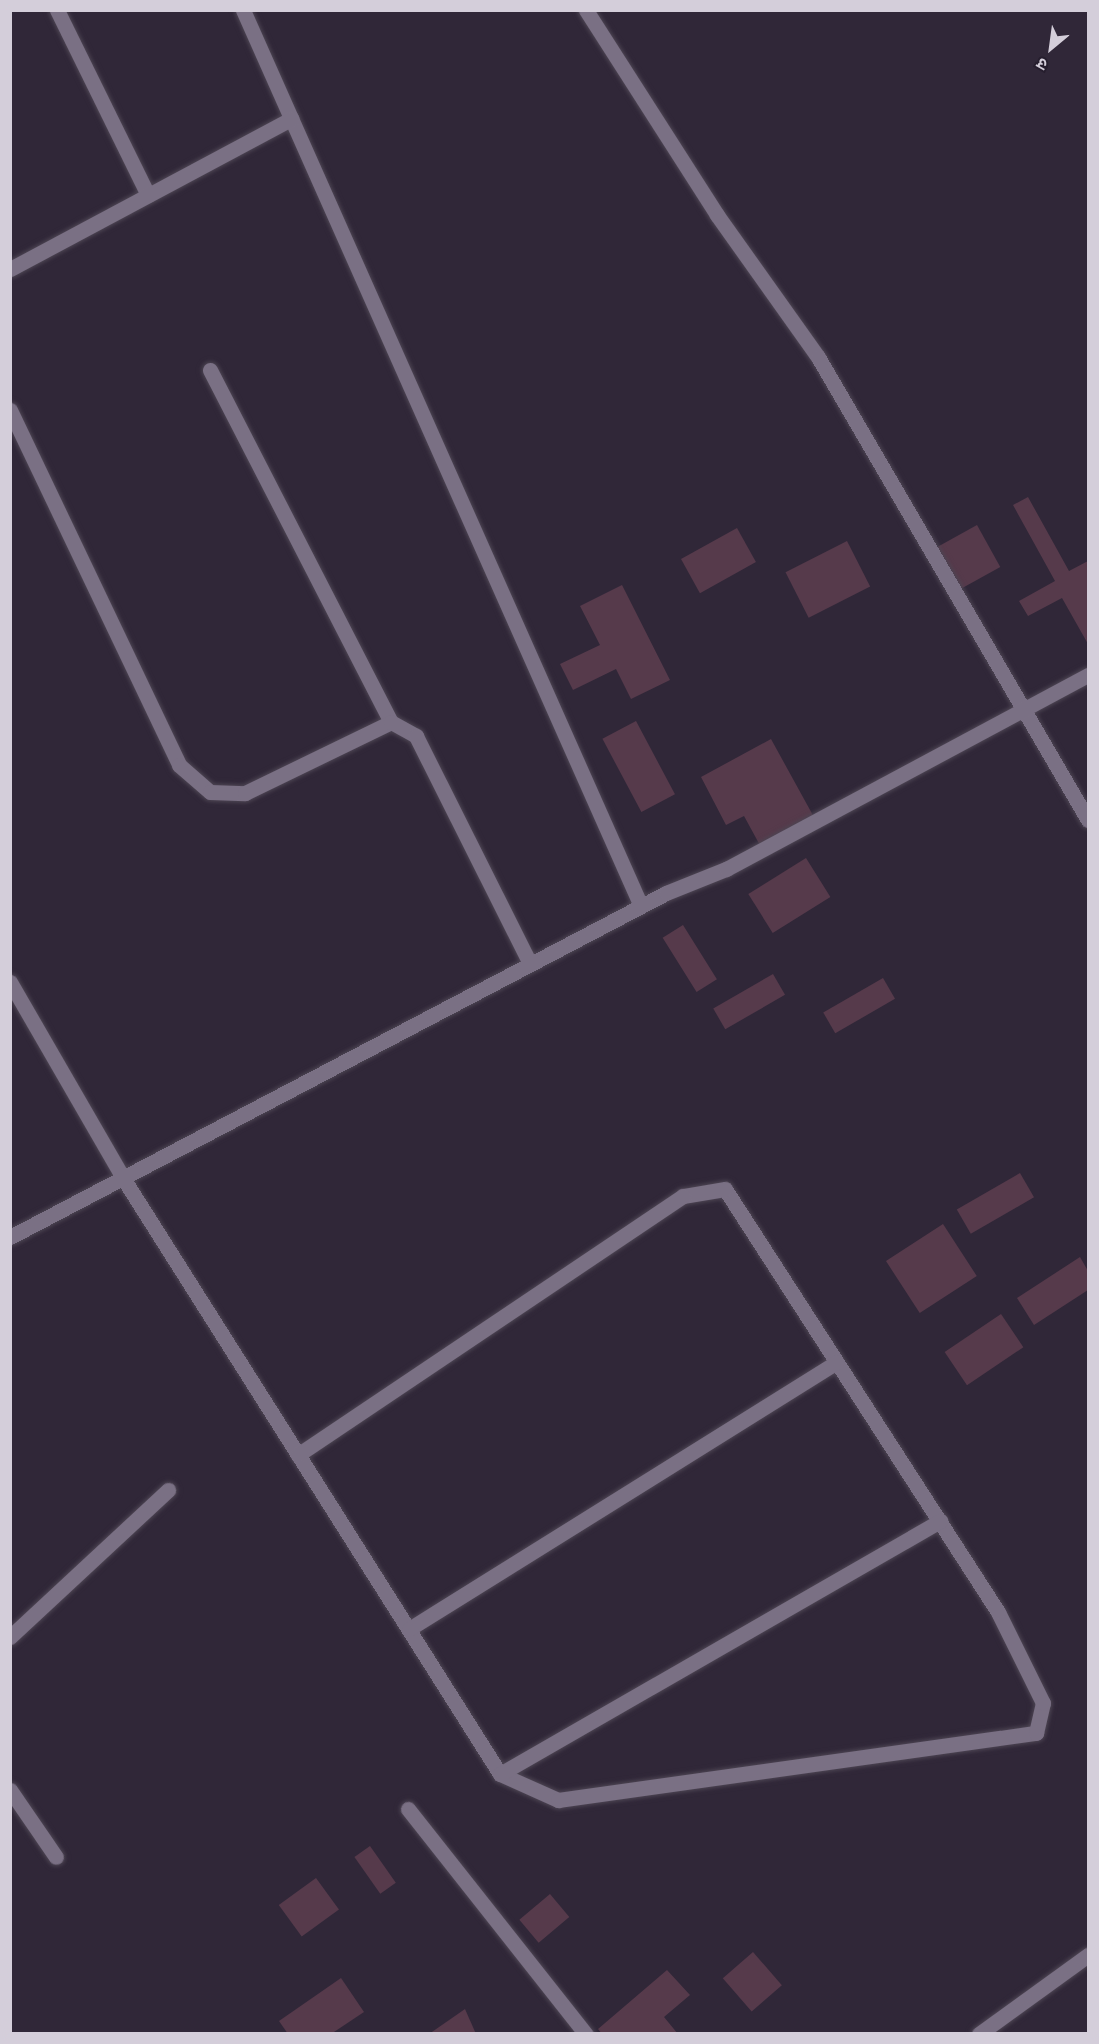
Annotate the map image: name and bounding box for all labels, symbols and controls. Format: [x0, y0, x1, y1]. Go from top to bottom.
north arrow [1021, 18, 1081, 78]
text: उ [1033, 54, 1051, 75]

